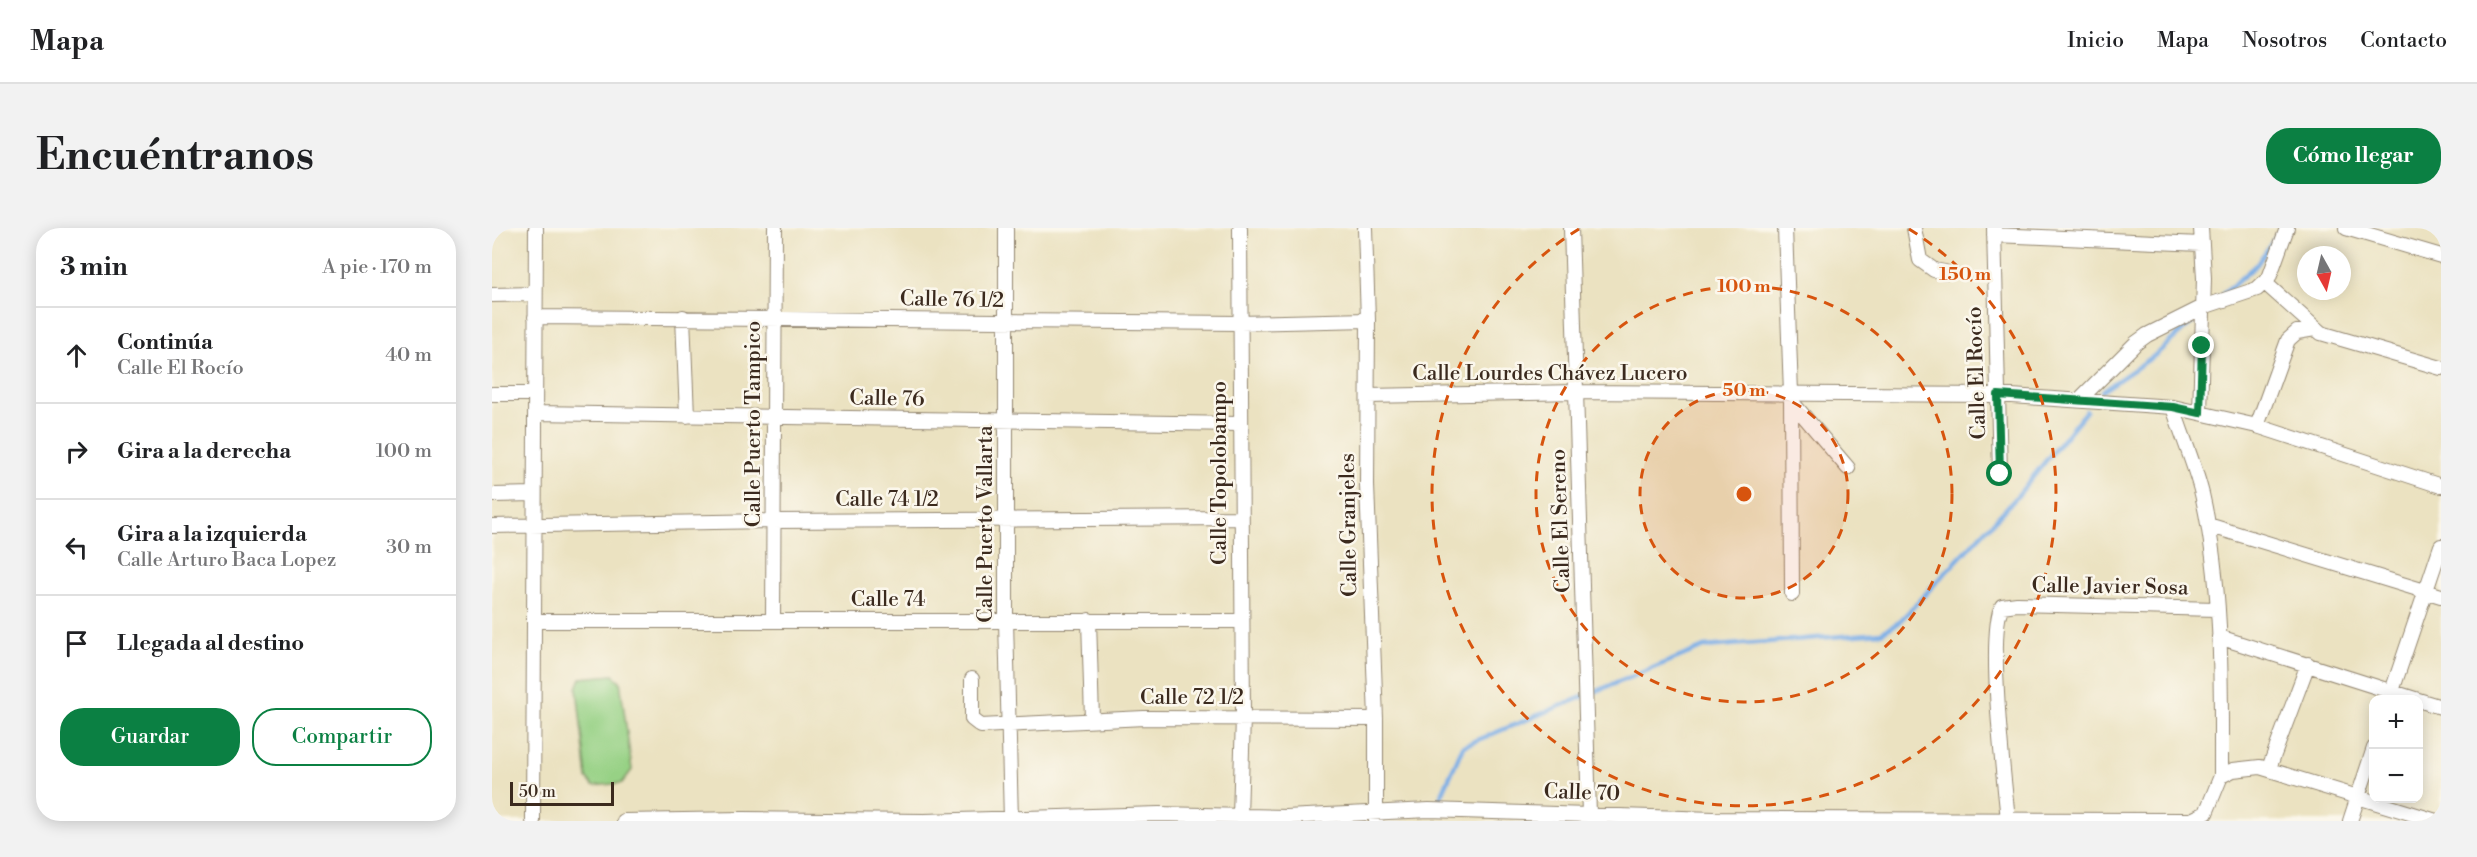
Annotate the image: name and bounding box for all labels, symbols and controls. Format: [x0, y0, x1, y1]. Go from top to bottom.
text: Mapa [30, 24, 104, 59]
text: Inicio [2067, 28, 2124, 54]
text: Mapa [2157, 28, 2209, 54]
text: Nosotros [2242, 28, 2327, 54]
text: Contacto [2360, 28, 2447, 54]
button: Cómo llegar [2266, 128, 2441, 184]
text: Encuéntranos [36, 130, 314, 183]
north arrow [2297, 246, 2351, 300]
text: 3 min [60, 251, 128, 283]
text: A pie · 170 m [322, 255, 432, 280]
text: 150 m [1939, 263, 1992, 286]
text: 100 m [1717, 275, 1771, 298]
street label: Calle 76 1/2 [900, 286, 1004, 314]
street label: Calle El Rocío [1962, 306, 1992, 440]
street label: Calle Puerto Tampico [741, 321, 767, 527]
text: Continúa [117, 329, 213, 356]
route end [2188, 332, 2214, 358]
icon: ahead [60, 339, 93, 372]
text: 40 m [385, 343, 432, 368]
text: Calle El Rocío [117, 356, 244, 381]
street label: Calle Lourdes Chávez Lucero [1412, 361, 1688, 387]
text: 50 m [1722, 379, 1766, 402]
street label: Calle Topolobampo [1207, 381, 1233, 565]
street label: Calle 76 [849, 385, 925, 413]
street label: Calle Puerto Vallarta [973, 425, 999, 623]
icon: right [60, 435, 93, 468]
text: Gira a la derecha [117, 438, 291, 465]
text: 100 m [376, 439, 432, 464]
street label: Calle El Sereno [1545, 449, 1577, 593]
street label: Calle Granjeles [1335, 453, 1363, 597]
route start [1986, 460, 2012, 486]
centre of rings [1734, 484, 1754, 504]
street label: Calle 74 1/2 [835, 487, 939, 513]
text: Gira a la izquierda [117, 521, 307, 548]
icon: left [60, 531, 93, 564]
text: 30 m [386, 535, 432, 560]
text: Calle Arturo Baca Lopez [117, 548, 336, 573]
street label: Calle Javier Sosa [2031, 573, 2189, 601]
street label: Calle 74 [851, 587, 925, 613]
icon: arrive [60, 627, 93, 660]
text: Llegada al destino [117, 630, 304, 657]
street label: Calle 72 1/2 [1140, 685, 1244, 711]
map controls [2369, 695, 2423, 803]
button: + [2369, 695, 2423, 749]
button: Guardar [60, 708, 240, 766]
button: Compartir [252, 708, 432, 766]
button: − [2369, 749, 2423, 803]
scale bar [510, 779, 614, 806]
street label: Calle 70 [1543, 779, 1621, 807]
text: 50 m [519, 782, 556, 802]

